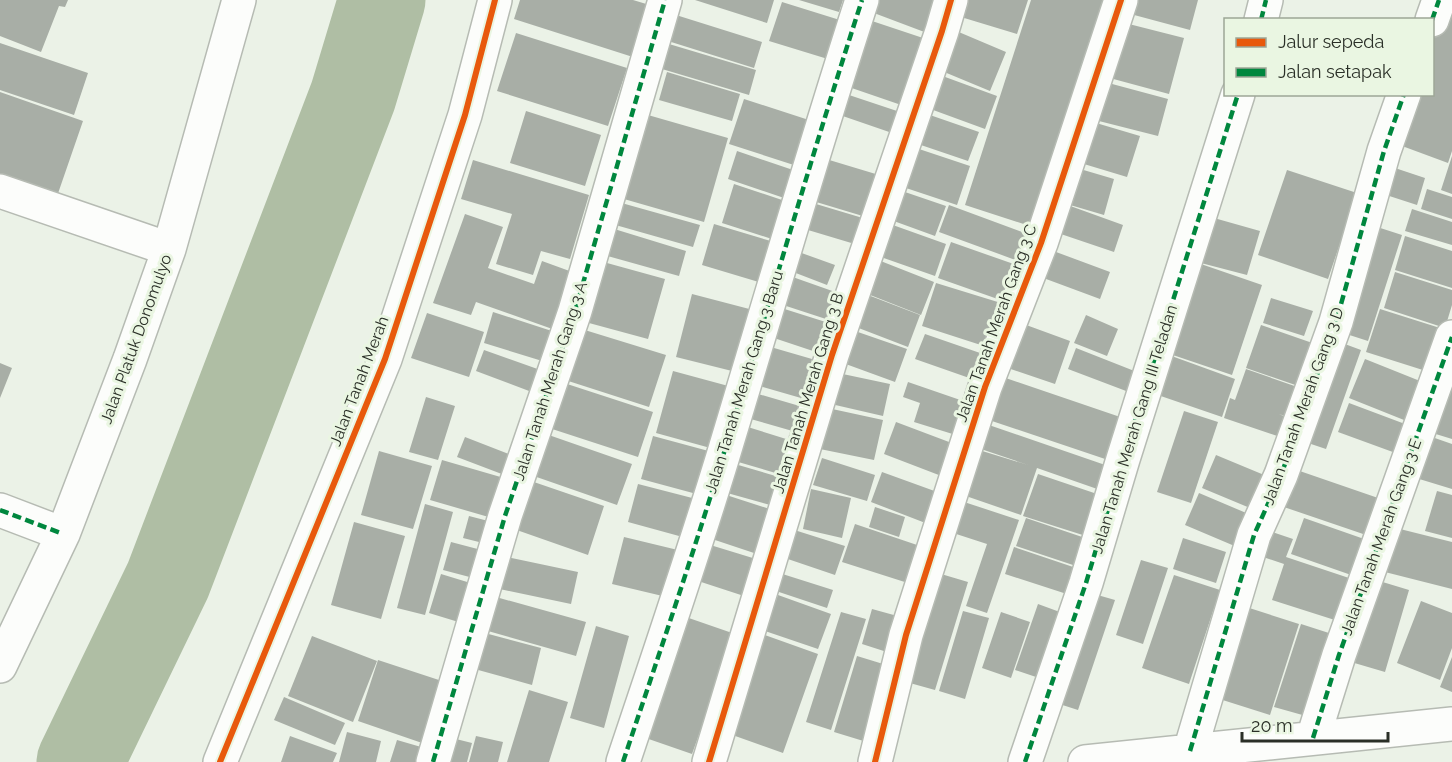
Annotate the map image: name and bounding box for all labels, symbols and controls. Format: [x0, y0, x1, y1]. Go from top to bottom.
legend [1224, 18, 1434, 96]
text: Jalur sepeda [1278, 31, 1384, 52]
text: Jalan setapak [1278, 61, 1392, 82]
street label: Jalan Tanah Merah Gang 3 C [951, 222, 1041, 424]
street label: Jalan Platuk Donomulyo [96, 252, 176, 426]
street label: Jalan Tanah Merah Gang 3 Baru [701, 268, 787, 496]
street label: Jalan Tanah Merah Gang 3 A [509, 279, 591, 483]
street label: Jalan Tanah Merah Gang 3 B [768, 291, 848, 495]
street label: Jalan Tanah Merah Gang III Teladan [1087, 302, 1181, 556]
street label: Jalan Tanah Merah Gang 3 D [1258, 305, 1348, 507]
street label: Jalan Tanah Merah [325, 313, 393, 449]
street label: Jalan Tanah Merah Gang 3 E [1337, 436, 1425, 638]
scale bar [1242, 705, 1388, 743]
text: 20 m [1251, 715, 1293, 736]

